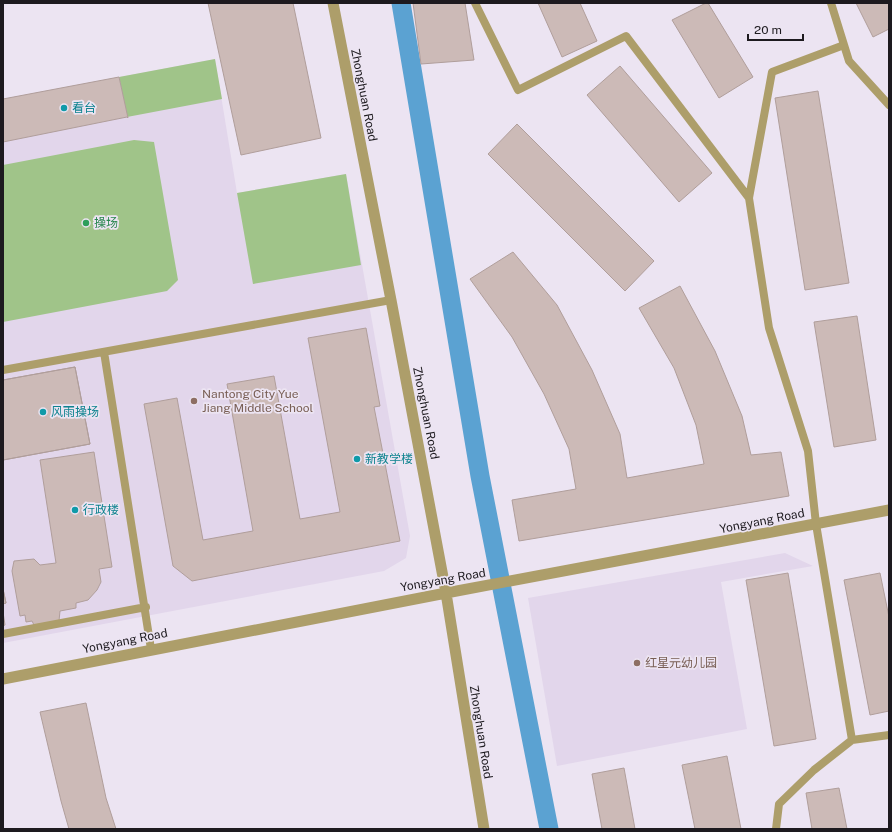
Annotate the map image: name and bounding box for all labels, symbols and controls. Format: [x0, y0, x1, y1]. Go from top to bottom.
scale bar [748, 16, 803, 42]
text: 20 m [754, 23, 782, 37]
street label: Zhonghuan Road [348, 47, 380, 143]
place label: 看台 [72, 101, 96, 115]
marker: 看台 [59, 103, 69, 113]
place label: 操场 [94, 216, 118, 230]
marker: 操场 [81, 218, 91, 228]
street label: Zhonghuan Road [410, 365, 442, 461]
place label: Nantong City Yue Jiang Middle School [202, 387, 314, 415]
marker: Nantong City Yue Jiang Middle School [189, 396, 199, 406]
place label: 风雨操场 [51, 405, 99, 419]
marker: 风雨操场 [38, 407, 48, 417]
place label: 新教学楼 [365, 452, 413, 466]
marker: 新教学楼 [352, 454, 362, 464]
place label: 行政楼 [83, 503, 119, 517]
marker: 行政楼 [70, 505, 80, 515]
street label: Yongyang Road [718, 506, 806, 536]
street label: Yongyang Road [399, 566, 487, 594]
street label: Yongyang Road [81, 626, 169, 656]
place label: 红星元幼儿园 [645, 656, 717, 670]
marker: 红星元幼儿园 [632, 658, 642, 668]
street label: Zhonghuan Road [467, 684, 495, 780]

